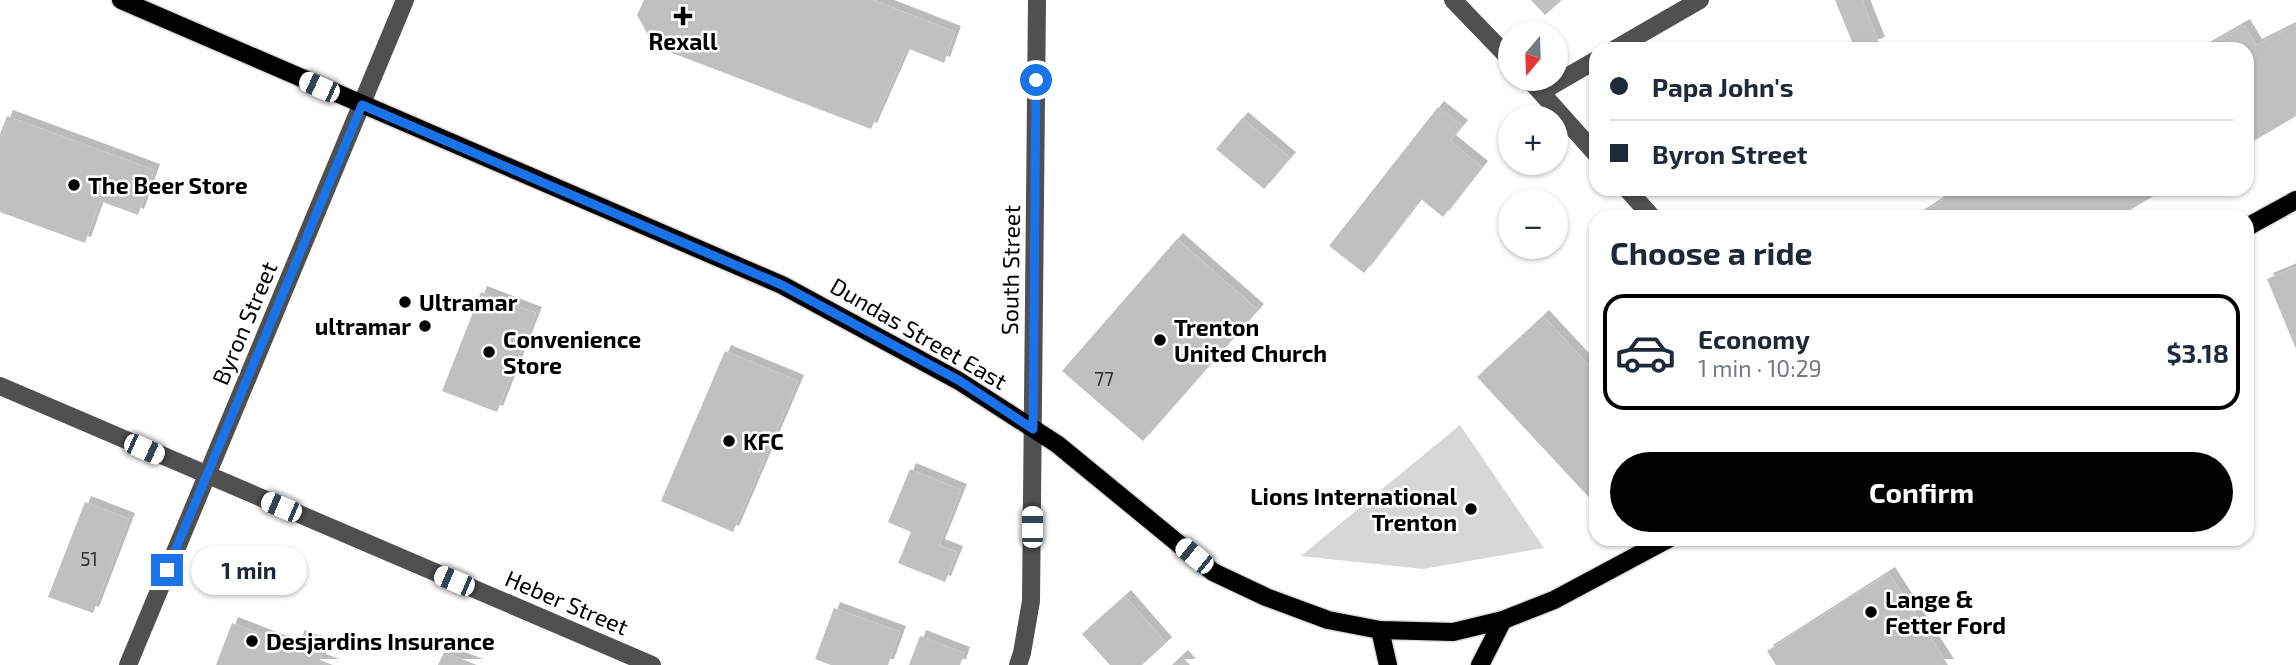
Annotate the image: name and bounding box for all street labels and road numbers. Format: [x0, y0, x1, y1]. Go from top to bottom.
street label: South Street [995, 204, 1025, 335]
street label: Byron Street [206, 257, 283, 389]
street label: Dundas Street East [826, 271, 1013, 395]
street label: Heber Street [501, 564, 633, 641]

